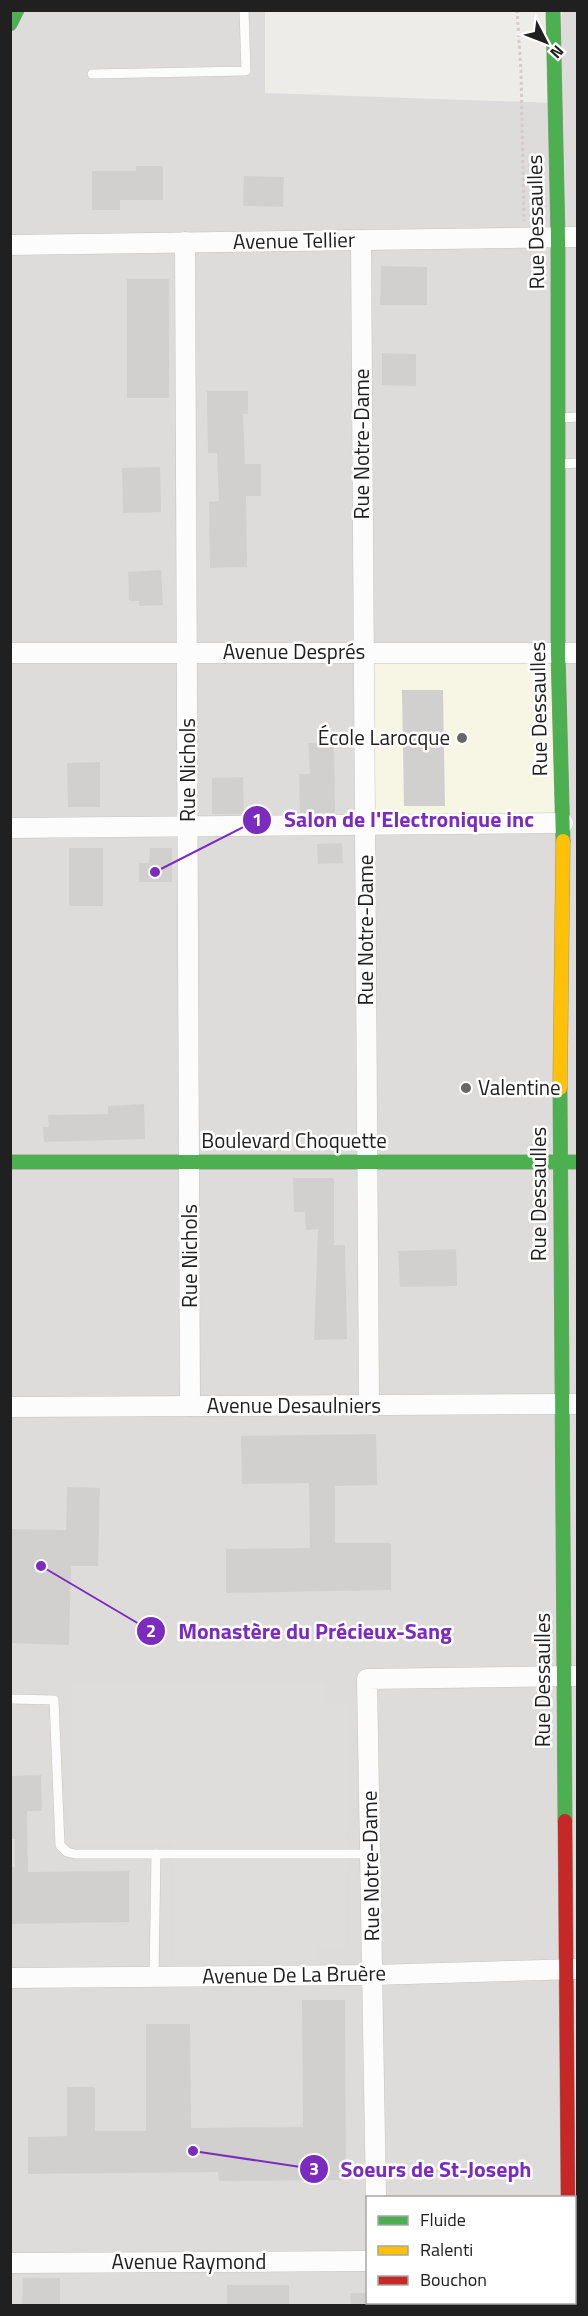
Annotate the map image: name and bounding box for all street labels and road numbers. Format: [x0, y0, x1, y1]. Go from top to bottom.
street label: Rue Dessaulles [518, 154, 552, 290]
street label: Avenue Tellier [233, 223, 355, 257]
street label: Rue Notre-Dame [345, 369, 377, 519]
street label: Avenue Després [223, 635, 365, 667]
street label: Rue Dessaulles [521, 641, 555, 777]
street label: Rue Nichols [171, 718, 203, 822]
street label: Rue Notre-Dame [349, 855, 381, 1005]
street label: Boulevard Choquette [201, 1124, 387, 1156]
street label: Rue Dessaulles [522, 1127, 554, 1261]
street label: Rue Nichols [173, 1204, 205, 1308]
street label: Avenue Desaulniers [207, 1389, 381, 1421]
street label: Rue Dessaulles [526, 1613, 558, 1747]
street label: Rue Notre-Dame [353, 1790, 387, 1942]
street label: Avenue De La Bruère [202, 1956, 386, 1992]
street label: Avenue Raymond [112, 2245, 266, 2277]

